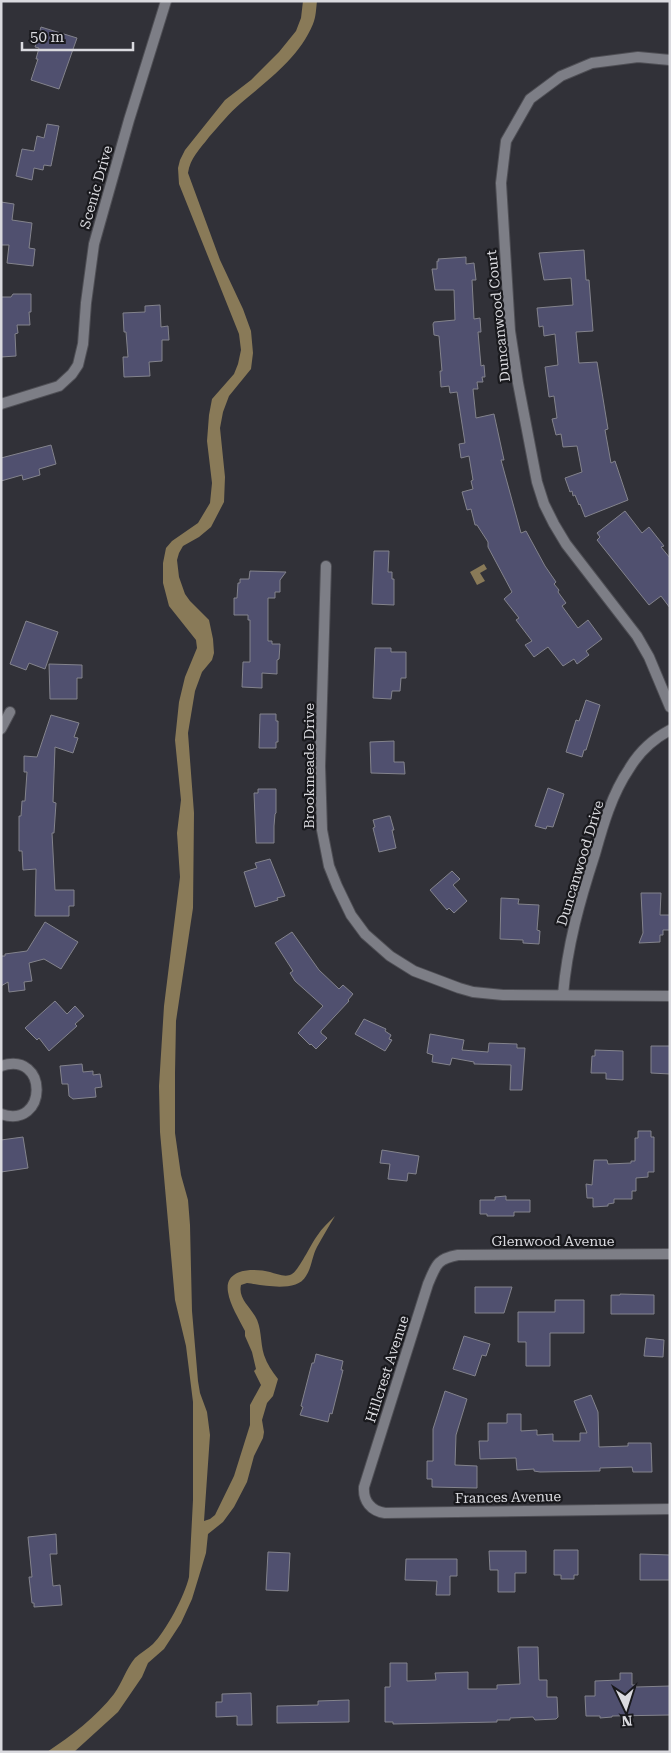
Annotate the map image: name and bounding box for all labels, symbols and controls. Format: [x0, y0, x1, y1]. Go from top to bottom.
scale bar [22, 20, 134, 52]
text: 50 m [30, 28, 65, 46]
street label: Scenic Drive [76, 143, 116, 230]
street label: Duncanwood Court [483, 249, 513, 383]
street label: Brookmeade Drive [301, 703, 317, 829]
street label: Duncanwood Drive [553, 798, 607, 928]
street label: Glenwood Avenue [492, 1233, 615, 1249]
street label: Hillcrest Avenue [362, 1313, 412, 1425]
street label: Frances Avenue [455, 1488, 562, 1506]
north arrow [601, 1683, 651, 1733]
text: N [621, 1713, 633, 1729]

